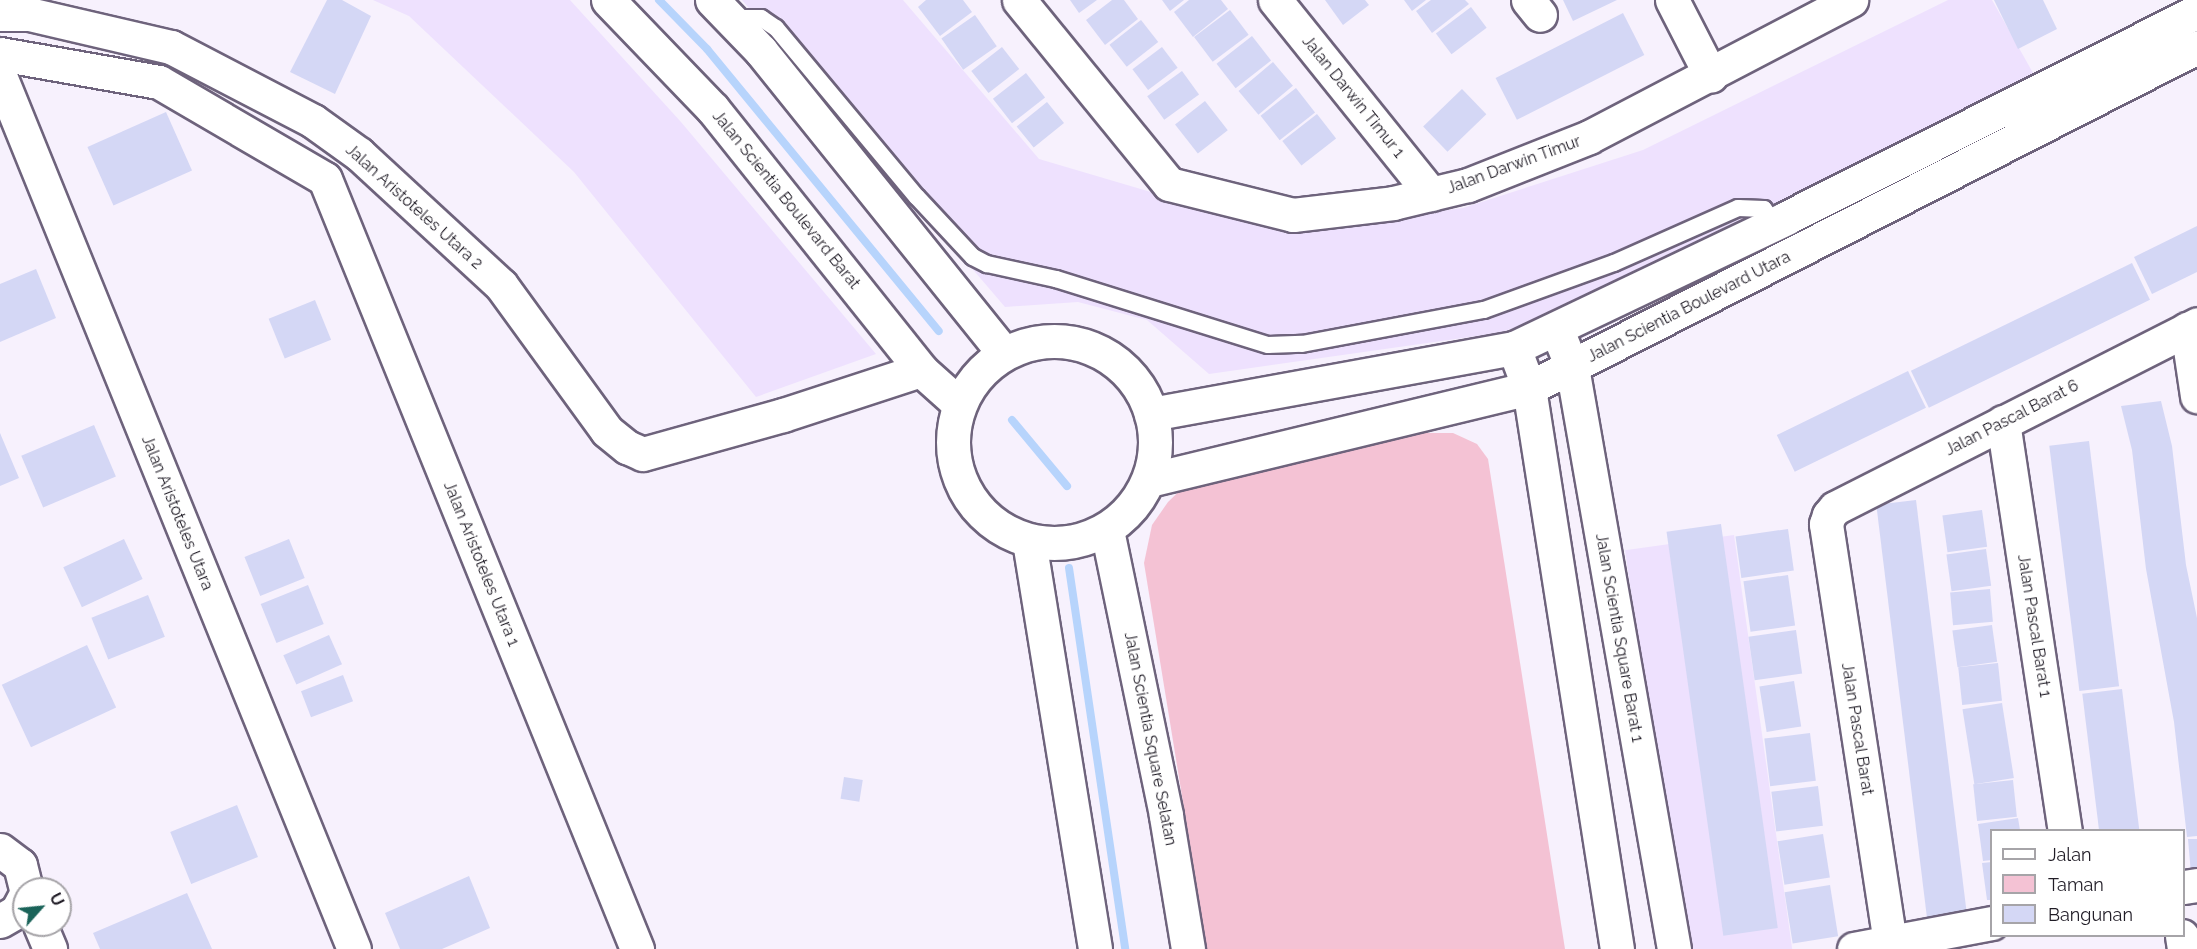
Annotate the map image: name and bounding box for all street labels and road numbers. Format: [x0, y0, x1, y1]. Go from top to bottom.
street label: Jalan Darwin Timur 1 [1298, 32, 1408, 162]
street label: Jalan Scientia Boulevard Barat [708, 107, 864, 293]
street label: Jalan Darwin Timur [1444, 132, 1584, 198]
street label: Jalan Aristoteles Utara 2 [341, 140, 487, 274]
street label: Jalan Scientia Boulevard Utara [1584, 247, 1794, 367]
street label: Jalan Pascal Barat 6 [1942, 376, 2082, 460]
street label: Jalan Aristoteles Utara [137, 433, 217, 593]
street label: Jalan Aristoteles Utara 1 [439, 479, 523, 649]
street label: Jalan Scientia Square Barat 1 [1591, 532, 1647, 744]
street label: Jalan Pascal Barat 1 [2013, 553, 2055, 699]
street label: Jalan Scientia Square Selatan [1120, 631, 1180, 847]
street label: Jalan Pascal Barat [1837, 661, 1877, 797]

